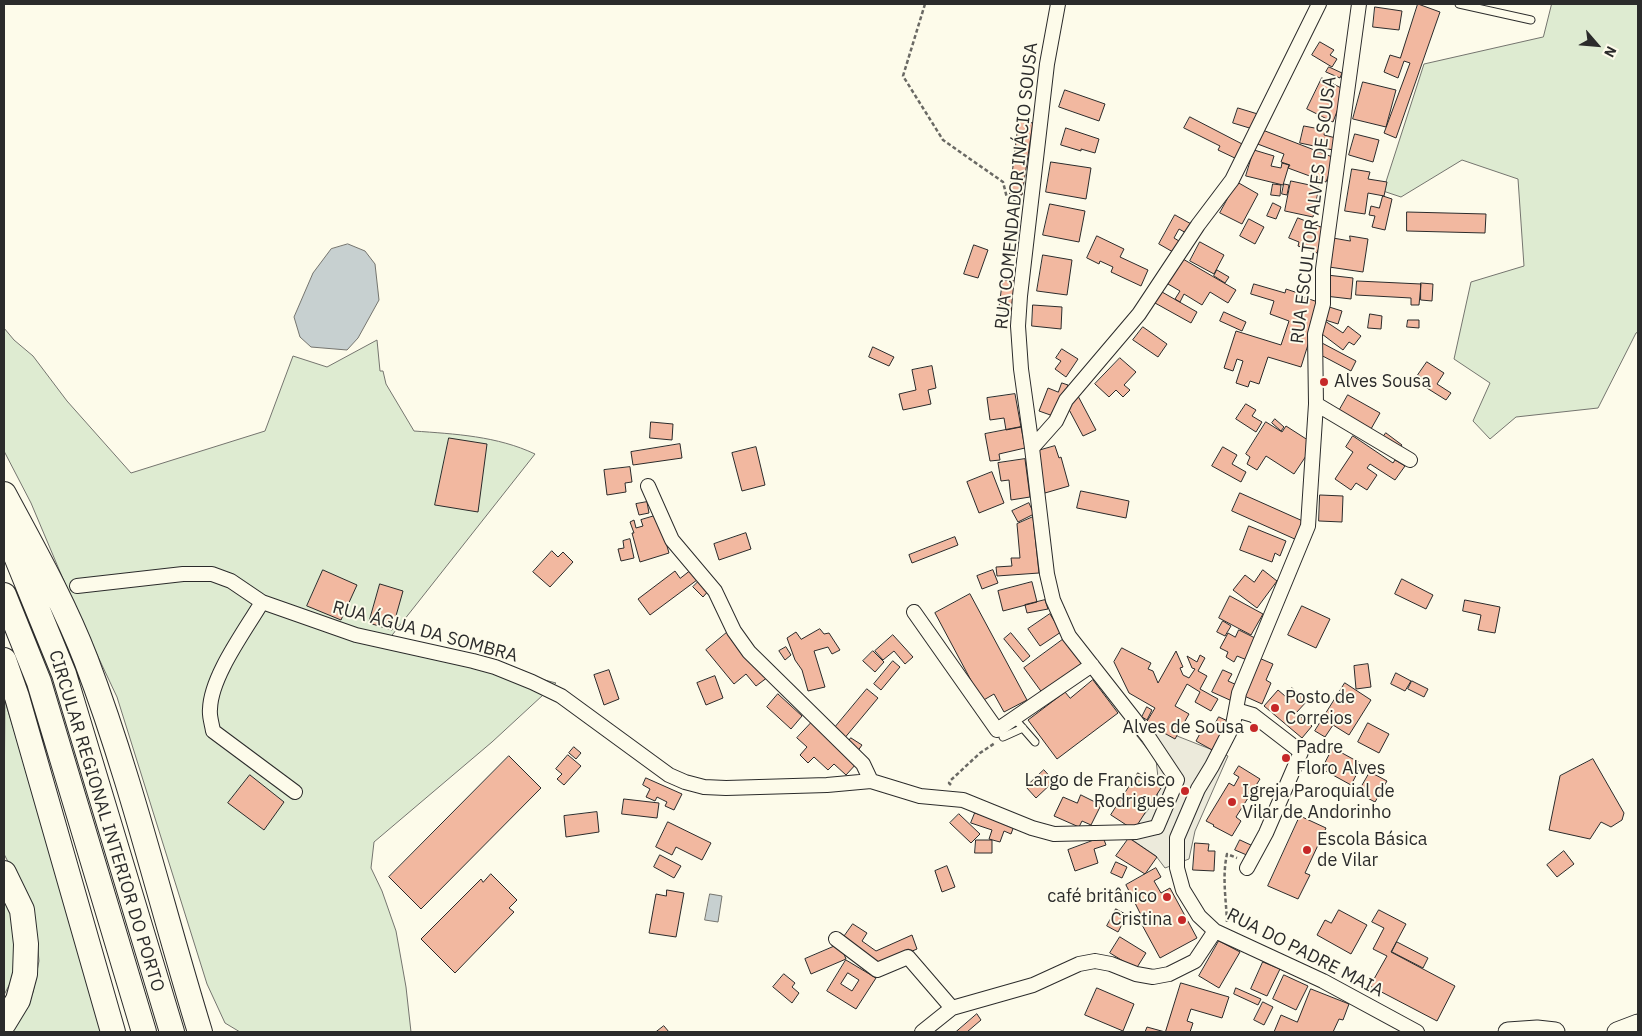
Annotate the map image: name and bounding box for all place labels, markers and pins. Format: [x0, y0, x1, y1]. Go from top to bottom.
place label: Alves Sousa [1334, 371, 1431, 393]
marker: Alves Sousa [1318, 376, 1330, 388]
place label: Posto de Correios [1285, 687, 1355, 730]
marker: Posto de Correios [1269, 702, 1281, 714]
place label: Alves de Sousa [1122, 717, 1244, 739]
marker: Alves de Sousa [1248, 722, 1260, 734]
place label: Padre Floro Alves [1296, 737, 1385, 780]
marker: Padre Floro Alves [1280, 752, 1292, 764]
place label: Largo de Francisco Rodrigues [1024, 770, 1175, 812]
place label: Igreja Paroquial de Vilar de Andorinho [1242, 781, 1395, 824]
marker: Largo de Francisco Rodrigues [1179, 785, 1191, 797]
marker: Igreja Paroquial de Vilar de Andorinho [1226, 796, 1238, 808]
place label: Escola Básica de Vilar [1317, 829, 1427, 872]
marker: Escola Básica de Vilar [1301, 844, 1313, 856]
place label: café britânico [1047, 886, 1157, 908]
marker: café britânico [1161, 891, 1173, 903]
place label: Cristina [1110, 909, 1172, 931]
marker: Cristina [1176, 914, 1188, 926]

